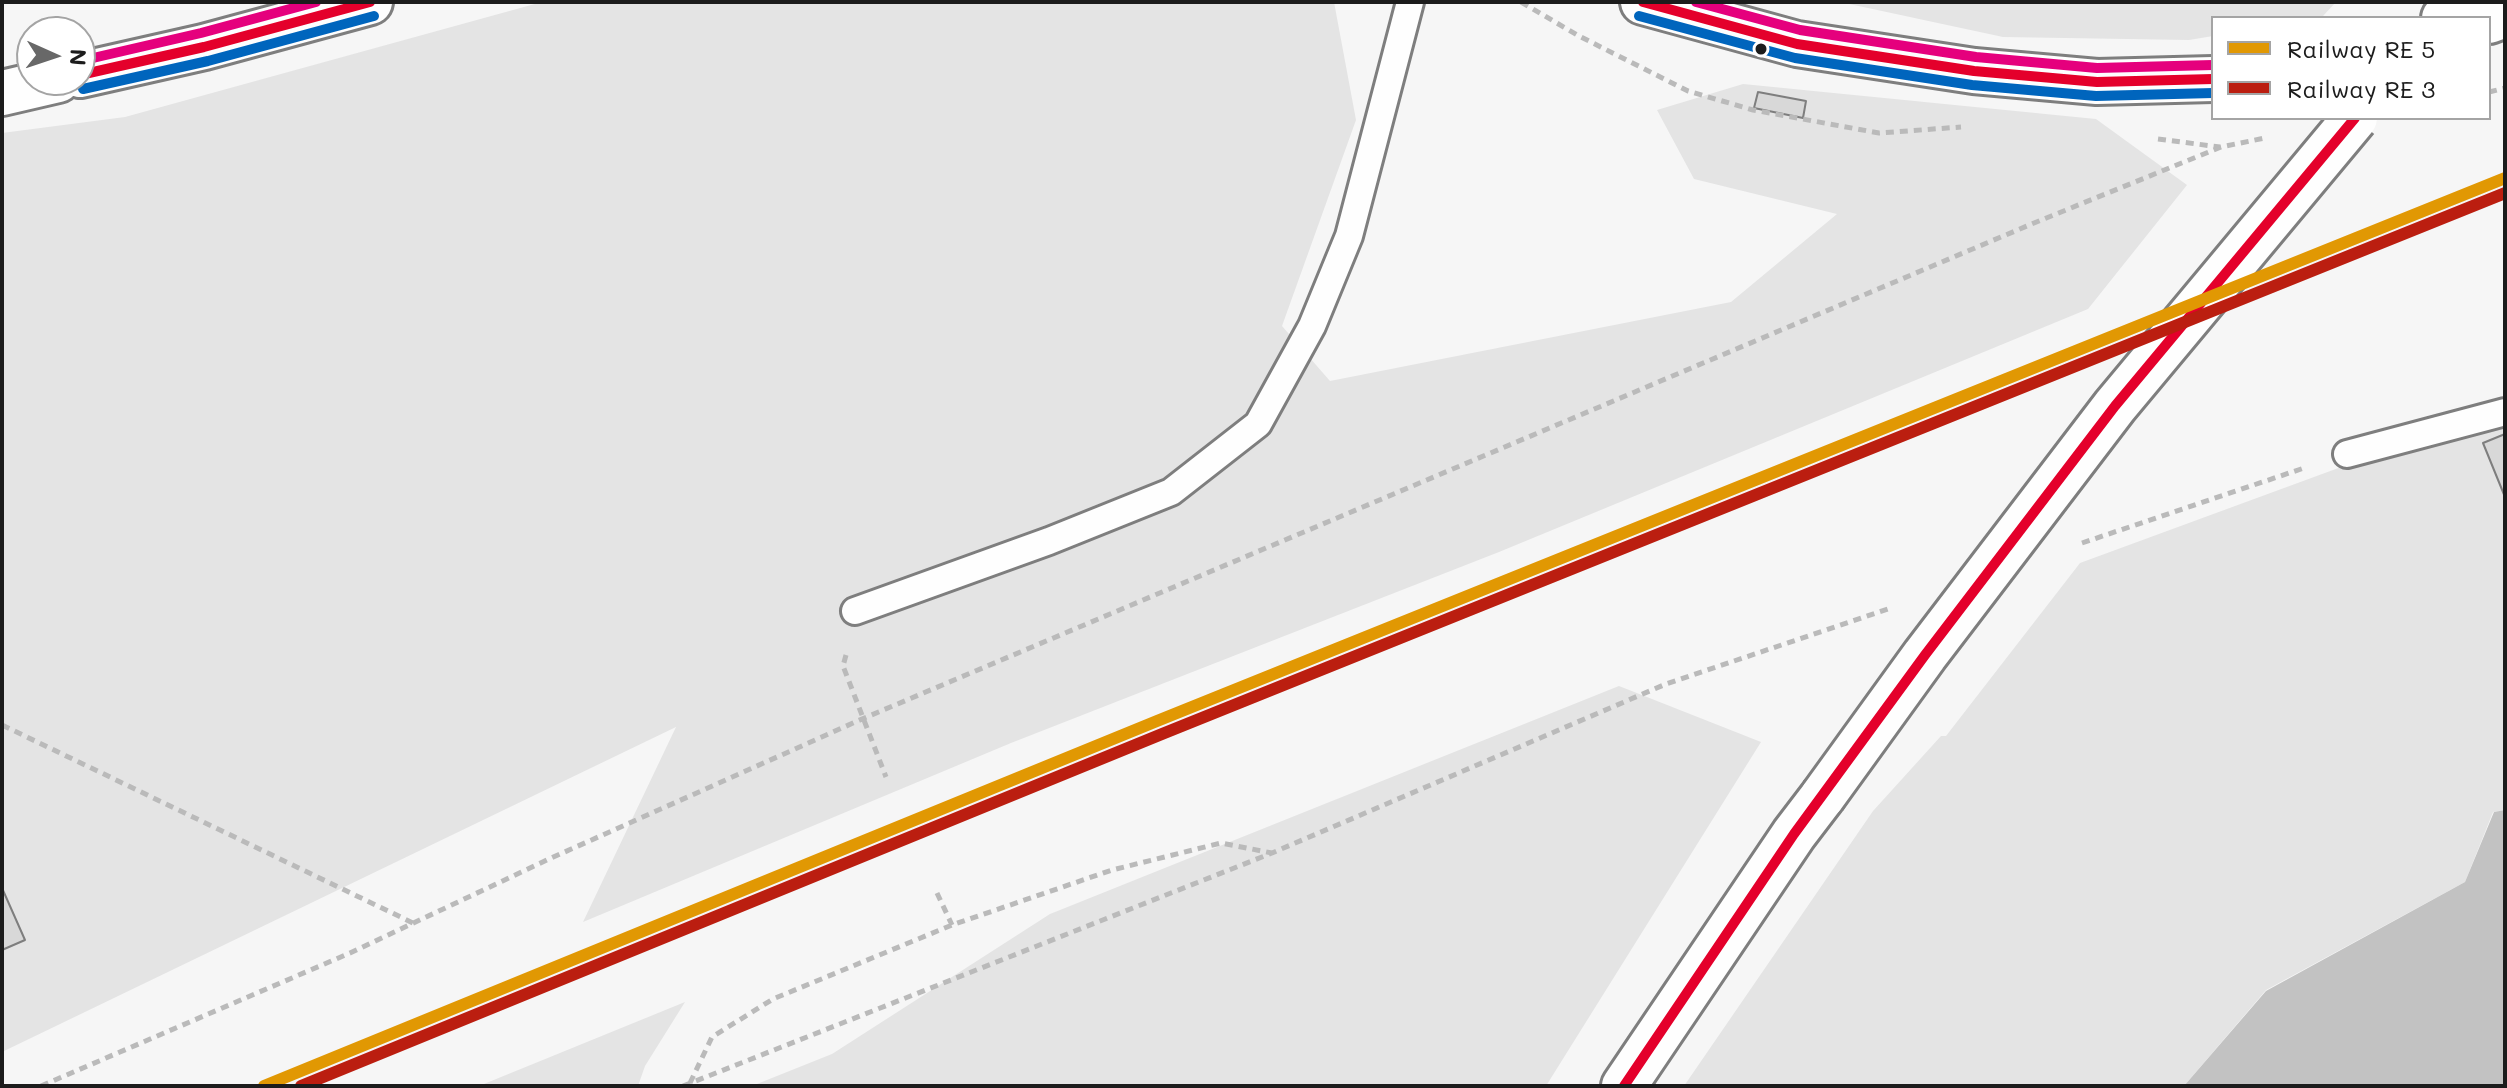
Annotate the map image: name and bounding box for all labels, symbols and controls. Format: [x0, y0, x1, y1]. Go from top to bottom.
north arrow [16, 16, 96, 96]
legend [2211, 16, 2491, 120]
text: Railway RE 5 [2287, 33, 2435, 64]
unlabelled marker [1753, 41, 1769, 57]
text: N [64, 48, 93, 66]
text: Railway RE 3 [2287, 73, 2435, 104]

